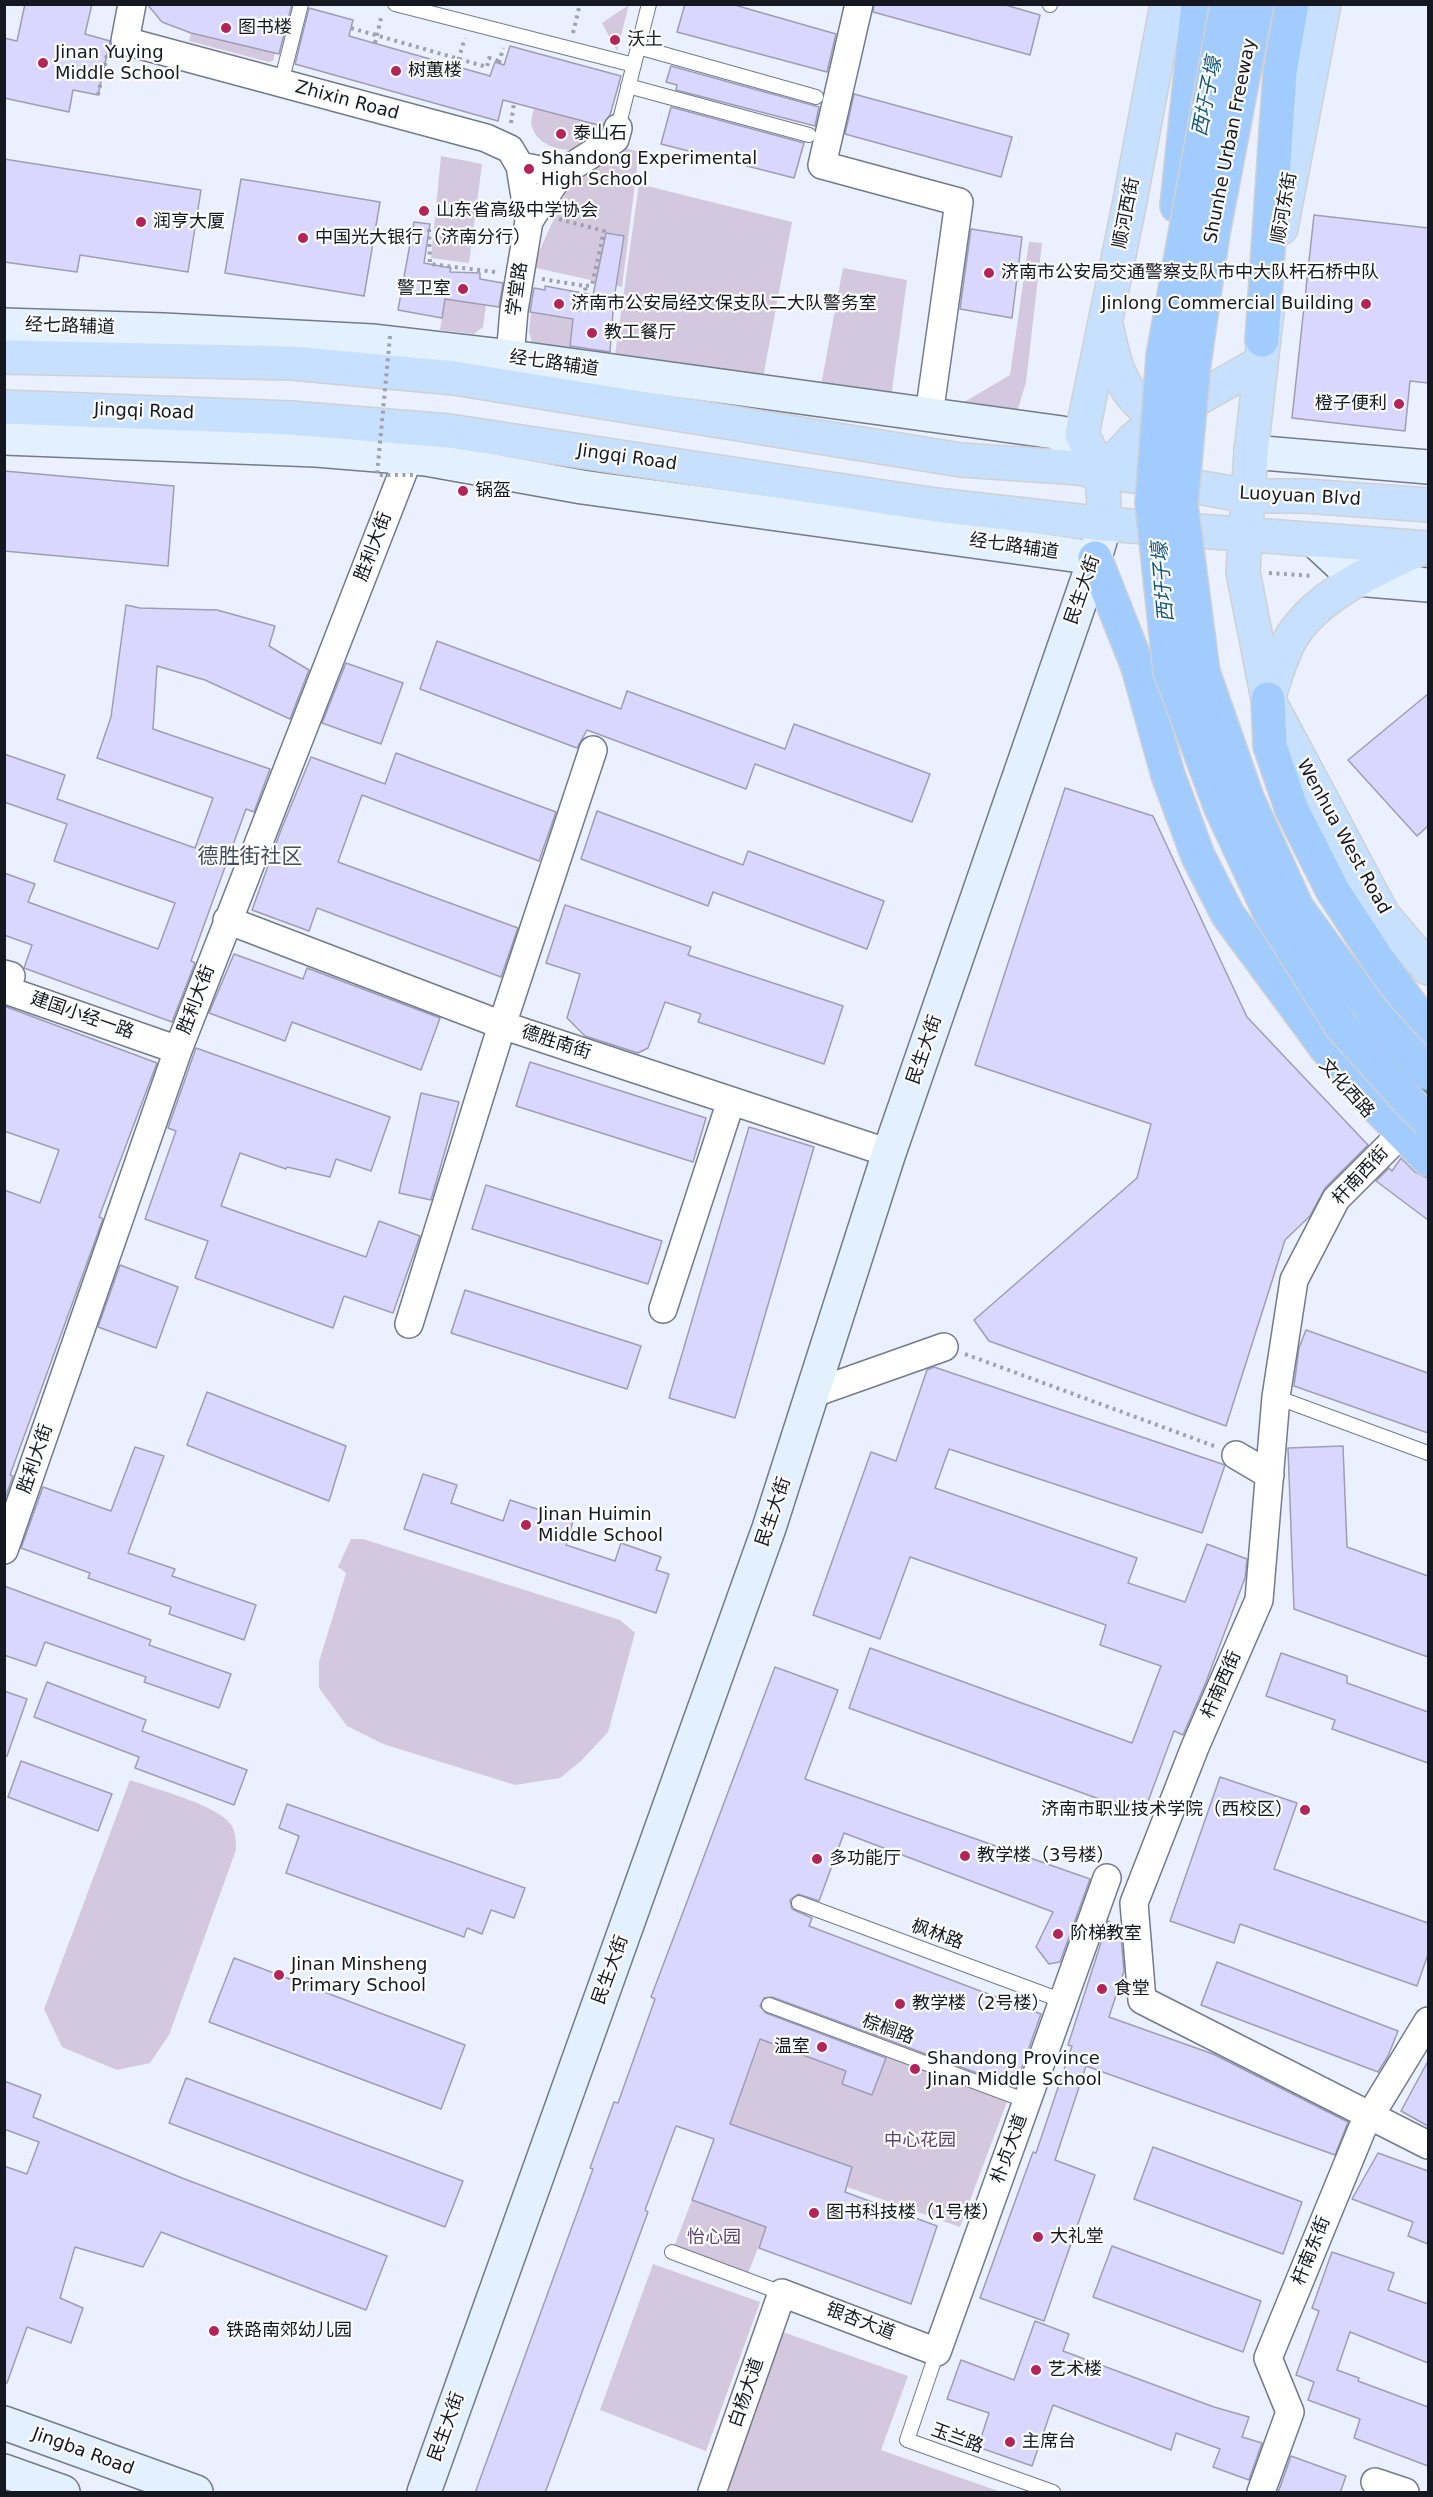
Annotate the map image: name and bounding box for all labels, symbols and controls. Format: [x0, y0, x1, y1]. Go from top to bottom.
place label: 图书楼 [238, 17, 292, 39]
marker: 图书楼 [219, 21, 233, 35]
place label: 沃土 [627, 29, 663, 51]
marker: 沃土 [608, 33, 622, 47]
street label: Shunhe Urban Freeway [1200, 37, 1262, 245]
place label: Jinan Yuying Middle School [55, 42, 180, 84]
water label: 西圩子壕 [1189, 55, 1227, 139]
marker: Jinan Yuying Middle School [36, 56, 50, 70]
place label: 树蕙楼 [408, 60, 462, 82]
marker: 树蕙楼 [389, 64, 403, 78]
street label: Zhixin Road [293, 77, 401, 125]
place label: 泰山石 [573, 123, 627, 145]
marker: 泰山石 [554, 127, 568, 141]
place label: Shandong Experimental High School [541, 148, 757, 190]
marker: Shandong Experimental High School [522, 162, 536, 176]
street label: 顺河东街 [1268, 171, 1302, 245]
street label: 顺河西街 [1110, 176, 1144, 250]
place label: 山东省高级中学协会 [436, 200, 598, 222]
marker: 山东省高级中学协会 [417, 204, 431, 218]
place label: 润亨大厦 [153, 211, 225, 233]
marker: 润亨大厦 [134, 215, 148, 229]
place label: 中国光大银行（济南分行） [315, 227, 531, 249]
marker: 中国光大银行（济南分行） [296, 231, 310, 245]
street label: 学堂路 [504, 261, 532, 317]
place label: 济南市公安局交通警察支队市中大队杆石桥中队 [1001, 262, 1379, 284]
marker: 济南市公安局交通警察支队市中大队杆石桥中队 [982, 266, 996, 280]
place label: 警卫室 [397, 278, 451, 300]
marker: 警卫室 [456, 282, 470, 296]
place label: 济南市公安局经文保支队二大队警务室 [571, 293, 877, 315]
place label: Jinlong Commercial Building [1101, 293, 1354, 315]
marker: 济南市公安局经文保支队二大队警务室 [552, 297, 566, 311]
marker: Jinlong Commercial Building [1359, 297, 1373, 311]
street label: 经七路辅道 [25, 315, 115, 339]
place label: 教工餐厅 [604, 322, 676, 344]
marker: 教工餐厅 [585, 326, 599, 340]
street label: 经七路辅道 [508, 347, 600, 381]
place label: 橙子便利 [1315, 393, 1387, 415]
marker: 橙子便利 [1392, 397, 1406, 411]
street label: Jingqi Road [93, 399, 195, 425]
street label: Jingqi Road [576, 440, 678, 476]
place label: 锅盔 [475, 480, 511, 502]
street label: Luoyuan Blvd [1239, 483, 1361, 511]
marker: 锅盔 [456, 484, 470, 498]
street label: 胜利大街 [351, 510, 397, 584]
street label: 经七路辅道 [968, 530, 1060, 564]
water label: 西圩子壕 [1149, 541, 1179, 623]
street label: 民生大街 [1061, 552, 1105, 628]
street label: Wenhua West Road [1291, 756, 1395, 918]
district label: 德胜街社区 [198, 845, 302, 871]
street label: 胜利大街 [174, 963, 220, 1037]
street label: 建国小经一路 [27, 988, 137, 1044]
street label: 民生大街 [903, 1012, 947, 1088]
street label: 德胜南街 [518, 1022, 594, 1064]
street label: 文化西路 [1314, 1055, 1378, 1123]
street label: 杆南西街 [1329, 1142, 1393, 1210]
street label: 胜利大街 [14, 1421, 58, 1497]
street label: 民生大街 [752, 1474, 796, 1550]
place label: Jinan Huimin Middle School [538, 1504, 663, 1546]
marker: Jinan Huimin Middle School [519, 1518, 533, 1532]
street label: 杆南西街 [1197, 1648, 1247, 1722]
place label: 济南市职业技术学院（西校区） [1041, 1799, 1293, 1821]
marker: 济南市职业技术学院（西校区） [1298, 1803, 1312, 1817]
place label: 教学楼（3号楼） [977, 1845, 1114, 1867]
place label: 多功能厅 [829, 1848, 901, 1870]
marker: 教学楼（3号楼） [958, 1849, 972, 1863]
marker: 多功能厅 [810, 1852, 824, 1866]
street label: 枫林路 [908, 1916, 966, 1954]
place label: 阶梯教室 [1070, 1923, 1142, 1945]
marker: 阶梯教室 [1051, 1927, 1065, 1941]
street label: 民生大街 [589, 1932, 633, 2008]
place label: Jinan Minsheng Primary School [291, 1954, 428, 1996]
marker: Jinan Minsheng Primary School [272, 1968, 286, 1982]
place label: 食堂 [1114, 1978, 1150, 2000]
marker: 食堂 [1095, 1982, 1109, 1996]
place label: 教学楼（2号楼） [912, 1993, 1049, 2015]
marker: 教学楼（2号楼） [893, 1997, 907, 2011]
street label: 棕榈路 [859, 2011, 917, 2049]
place label: 温室 [774, 2036, 810, 2058]
marker: 温室 [815, 2040, 829, 2054]
place label: Shandong Province Jinan Middle School [927, 2048, 1102, 2090]
marker: Shandong Province Jinan Middle School [908, 2062, 922, 2076]
street label: 朴贞大道 [988, 2111, 1032, 2187]
park label: 中心花园 [884, 2130, 956, 2152]
place label: 图书科技楼（1号楼） [826, 2202, 999, 2224]
marker: 图书科技楼（1号楼） [807, 2206, 821, 2220]
street label: 杆南东街 [1289, 2214, 1335, 2288]
place label: 大礼堂 [1050, 2226, 1104, 2248]
park label: 怡心园 [687, 2227, 741, 2249]
marker: 大礼堂 [1031, 2230, 1045, 2244]
street label: 银杏大道 [823, 2299, 897, 2345]
place label: 铁路南郊幼儿园 [226, 2320, 352, 2342]
marker: 铁路南郊幼儿园 [207, 2324, 221, 2338]
street label: 白杨大道 [725, 2355, 769, 2431]
place label: 艺术楼 [1048, 2359, 1102, 2381]
marker: 艺术楼 [1029, 2363, 1043, 2377]
street label: 民生大街 [425, 2389, 469, 2465]
street label: 玉兰路 [928, 2420, 986, 2458]
street label: Jingba Road [29, 2424, 137, 2480]
place label: 主席台 [1022, 2431, 1076, 2453]
marker: 主席台 [1003, 2435, 1017, 2449]

